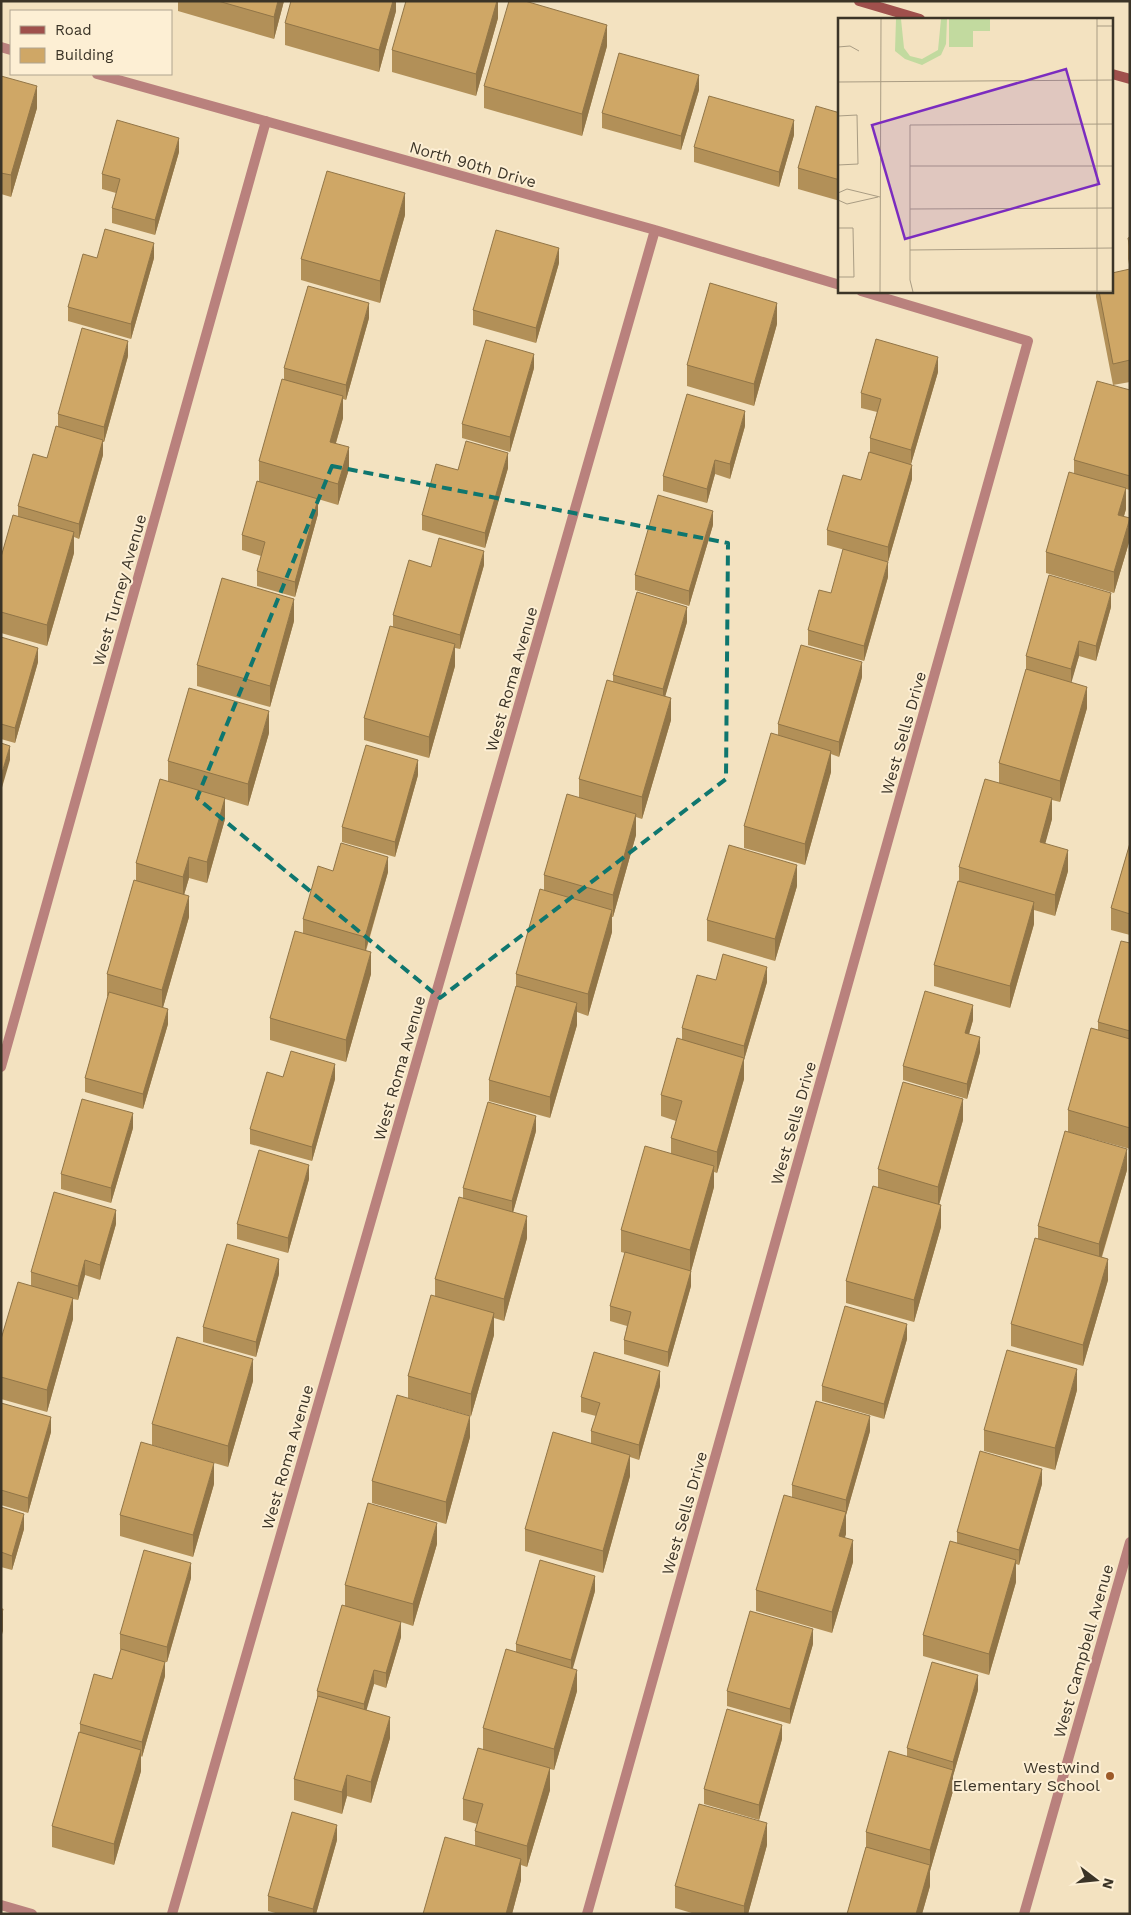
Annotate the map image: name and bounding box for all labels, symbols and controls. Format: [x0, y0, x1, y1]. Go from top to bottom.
legend [10, 10, 172, 75]
inset map [838, 18, 1114, 292]
text: Road [55, 21, 92, 39]
text: Building [55, 46, 113, 64]
street label: North 90th Drive [407, 137, 538, 192]
street label: West Turney Avenue [89, 512, 150, 668]
street label: West Roma Avenue [482, 604, 541, 754]
street label: West Sells Drive [877, 669, 930, 797]
street label: West Roma Avenue [370, 993, 429, 1143]
street label: West Sells Drive [767, 1059, 820, 1187]
street label: West Roma Avenue [258, 1382, 317, 1532]
street label: West Sells Drive [658, 1449, 711, 1577]
street label: West Campbell Avenue [1050, 1562, 1117, 1740]
place label: Westwind Elementary School [953, 1758, 1100, 1795]
marker: Westwind Elementary School [1104, 1770, 1116, 1782]
north arrow [1071, 1855, 1121, 1905]
text: N [1099, 1876, 1118, 1891]

